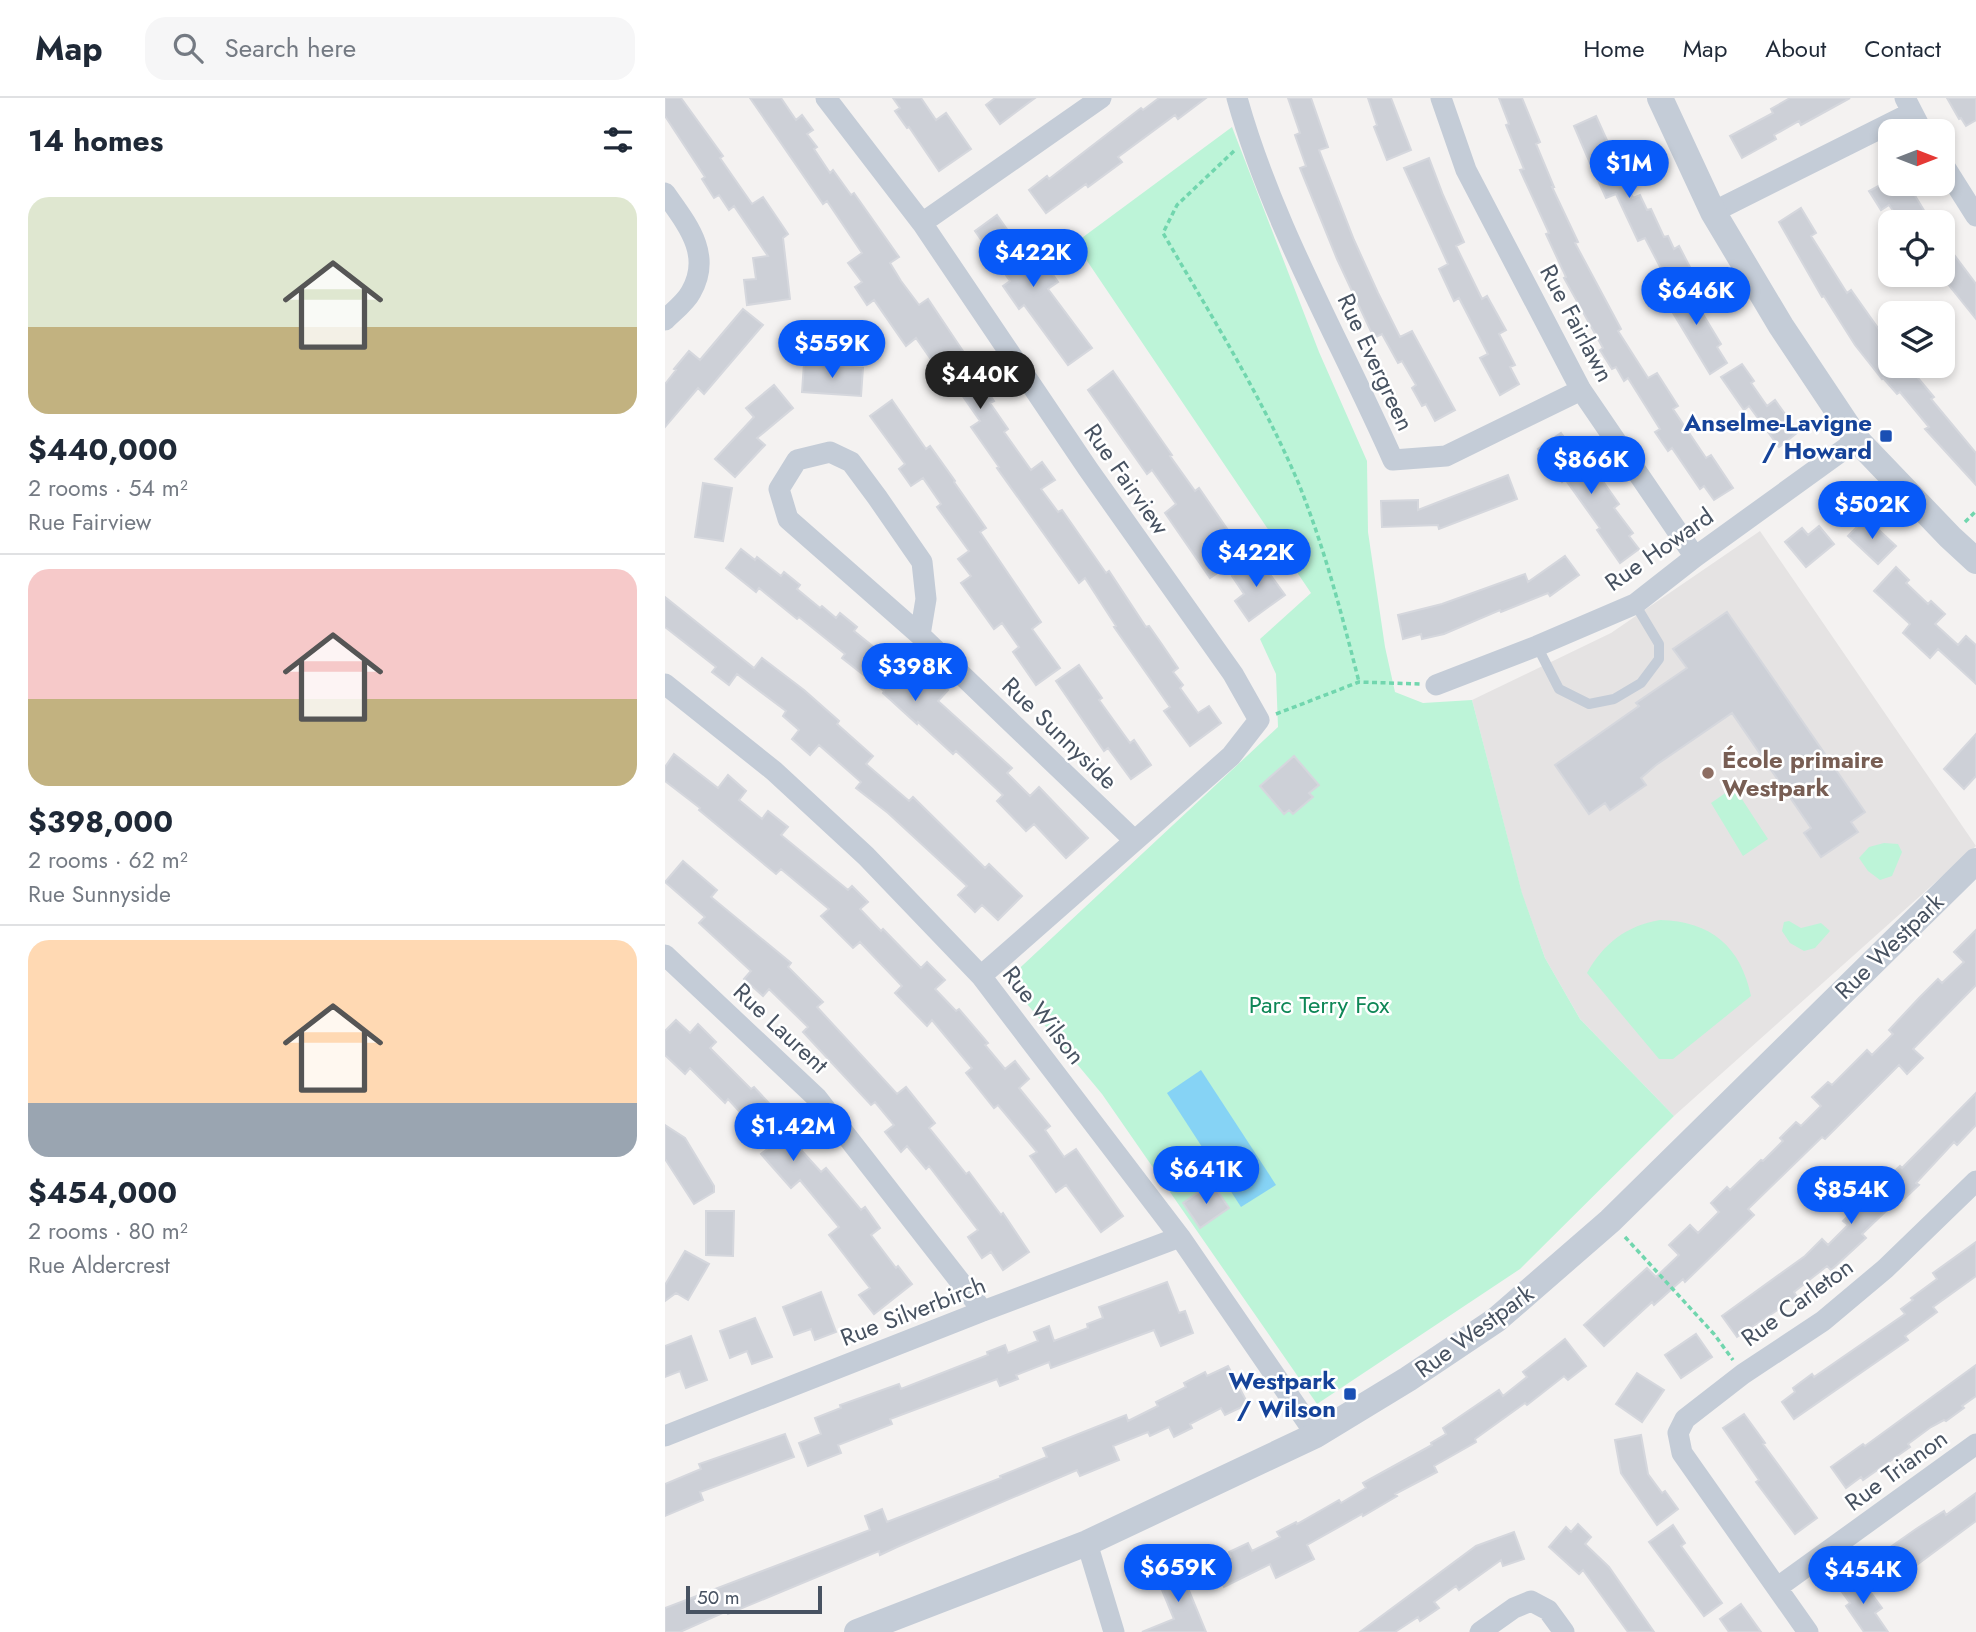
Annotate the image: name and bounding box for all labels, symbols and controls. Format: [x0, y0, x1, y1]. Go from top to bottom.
search box [145, 17, 635, 80]
text: Map [35, 25, 103, 72]
icon: search [169, 29, 207, 67]
text: Search here [225, 29, 356, 67]
text: Home [1583, 31, 1645, 66]
text: Map [1683, 31, 1727, 66]
text: About [1765, 31, 1826, 66]
text: Contact [1864, 31, 1941, 66]
text: 14 homes [28, 119, 163, 162]
north arrow [1878, 119, 1955, 196]
map controls [1878, 119, 1955, 378]
icon: filters [599, 121, 637, 159]
pin: $1M [1595, 140, 1663, 200]
text: $1M [1606, 146, 1652, 180]
button: locate [1878, 210, 1955, 287]
pin: $422K [984, 230, 1082, 289]
text: $422K [995, 235, 1071, 269]
icon: home [270, 242, 396, 368]
street label: Rue Fairlawn [1531, 258, 1623, 388]
pin: $646K [1647, 268, 1745, 327]
text: $646K [1657, 273, 1735, 307]
street label: Rue Evergreen [1329, 287, 1423, 437]
button: layers [1878, 301, 1955, 378]
pin: $559K [783, 320, 881, 380]
text: $559K [794, 326, 870, 360]
pin: $440K [931, 352, 1029, 411]
text: $440K [941, 357, 1019, 391]
place label: Anselme-Lavigne / Howard [1683, 405, 1872, 468]
street label: Rue Fairview [1076, 416, 1179, 542]
text: $440,000 [28, 428, 178, 471]
marker: Anselme-Lavigne / Howard [1878, 428, 1894, 444]
pin: $866K [1542, 436, 1640, 496]
text: $866K [1553, 442, 1629, 476]
text: 2 rooms · 54 m² [28, 471, 188, 505]
pin: $502K [1823, 482, 1921, 541]
text: $502K [1834, 487, 1910, 521]
street label: Rue Howard [1598, 499, 1720, 599]
text: Rue Fairview [28, 505, 151, 539]
pin: $422K [1207, 530, 1305, 589]
text: $422K [1218, 535, 1294, 569]
icon: home [270, 614, 396, 740]
pin: $398K [866, 644, 964, 703]
text: $398K [878, 649, 952, 683]
street label: Rue Sunnyside [994, 669, 1126, 797]
place label: École primaire Westpark [1722, 742, 1884, 805]
marker: École primaire Westpark [1700, 765, 1716, 781]
text: $398,000 [28, 800, 173, 843]
text: 2 rooms · 62 m² [28, 843, 188, 877]
text: Rue Sunnyside [28, 877, 171, 911]
street label: Rue Westpark [1827, 885, 1952, 1007]
street label: Rue Wilson [994, 958, 1094, 1072]
street label: Rue Laurent [725, 975, 837, 1082]
icon: home [270, 985, 396, 1111]
park label: Parc Terry Fox [1249, 987, 1390, 1022]
pin: $1.42M [736, 1104, 850, 1163]
text: $1.42M [750, 1109, 836, 1143]
pin: $641K [1157, 1146, 1255, 1206]
text: $641K [1169, 1152, 1243, 1186]
pin: $854K [1802, 1166, 1900, 1226]
text: $454,000 [28, 1171, 177, 1214]
text: $854K [1813, 1172, 1889, 1206]
text: 2 rooms · 80 m² [28, 1214, 188, 1248]
text: Rue Aldercrest [28, 1248, 170, 1282]
street label: Rue Carleton [1734, 1249, 1860, 1355]
street label: Rue Silverbirch [835, 1267, 991, 1355]
street label: Rue Westpark [1407, 1276, 1541, 1386]
place label: Westpark / Wilson [1229, 1363, 1336, 1426]
marker: Westpark / Wilson [1342, 1386, 1358, 1402]
street label: Rue Trianon [1838, 1421, 1954, 1519]
pin: $659K [1129, 1544, 1227, 1604]
pin: $454K [1814, 1546, 1912, 1606]
text: $659K [1140, 1550, 1216, 1584]
text: $454K [1824, 1552, 1902, 1586]
scale bar [686, 1583, 823, 1615]
text: 50 m [697, 1584, 740, 1611]

